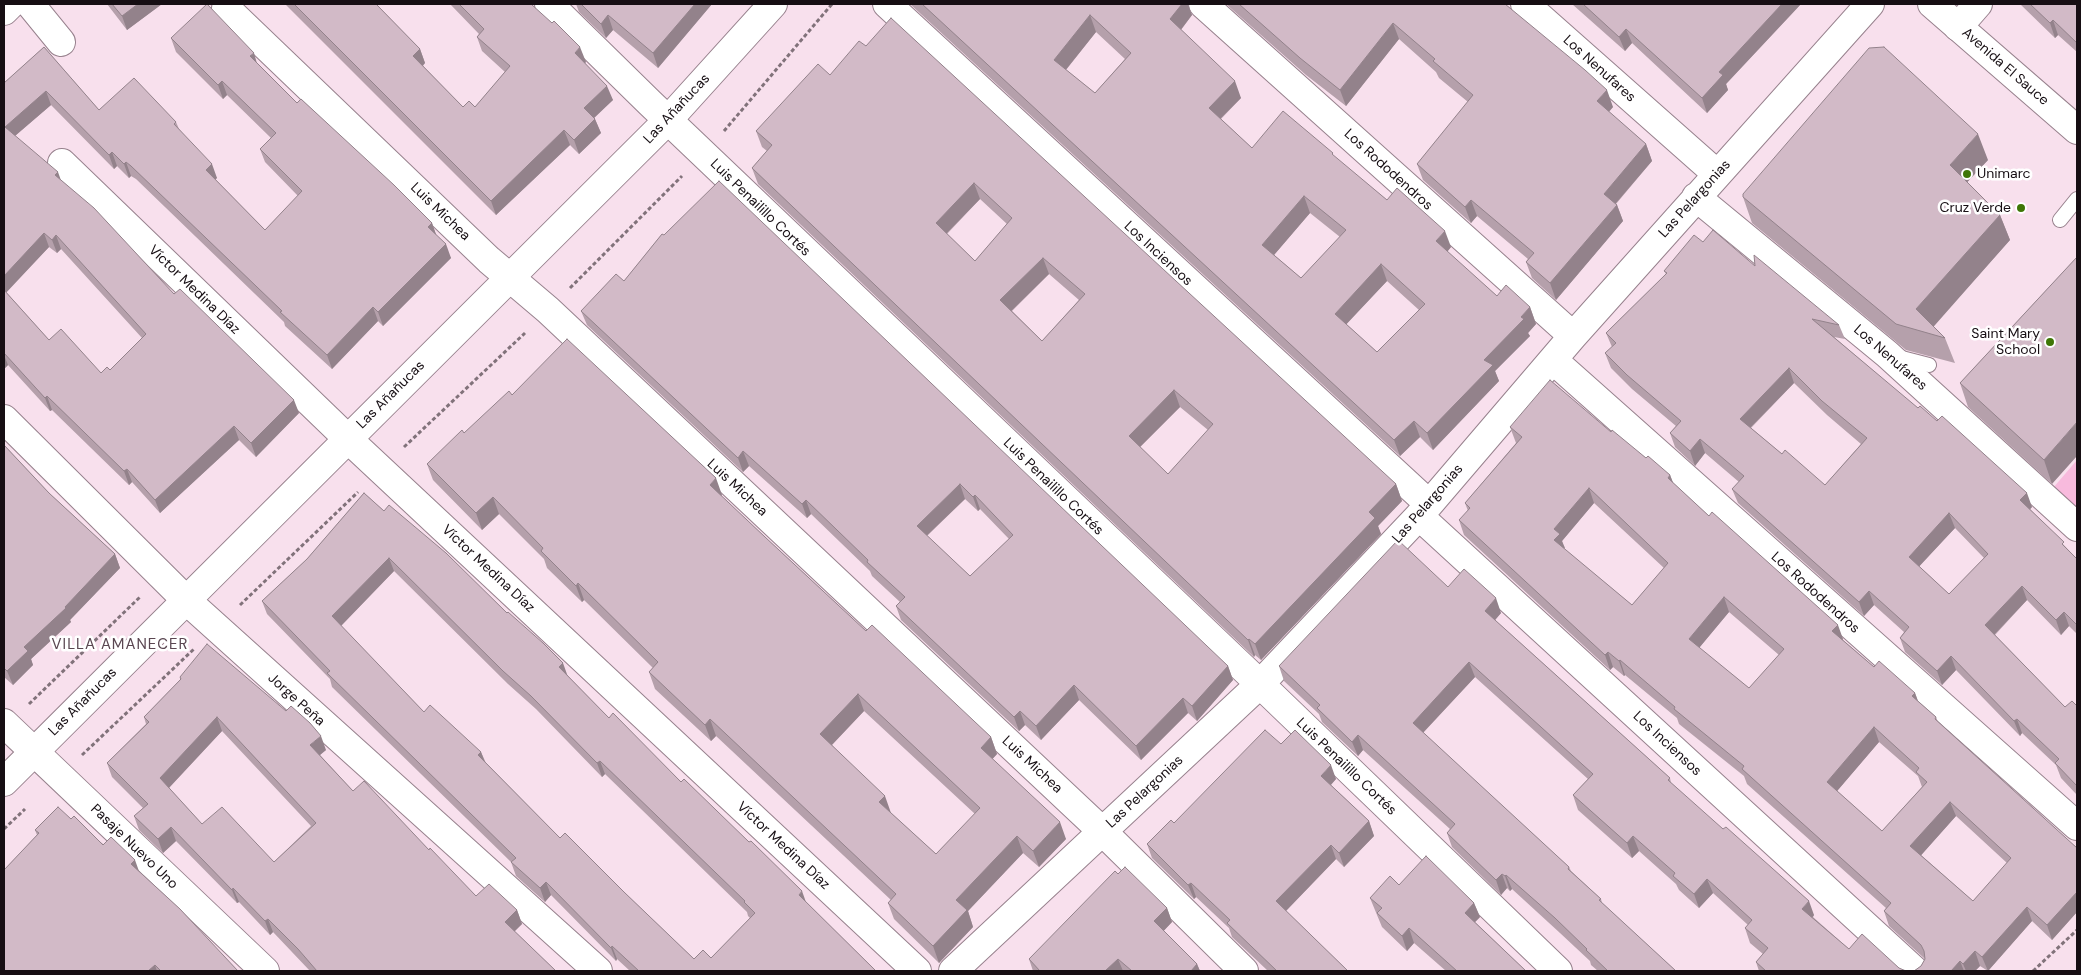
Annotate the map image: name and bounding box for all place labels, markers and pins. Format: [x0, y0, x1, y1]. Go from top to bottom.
place label: Unimarc [1977, 166, 2031, 182]
marker: Unimarc [1961, 168, 1973, 180]
place label: Cruz Verde [1940, 200, 2011, 216]
marker: Cruz Verde [2015, 202, 2027, 214]
place label: Saint Mary School [1971, 326, 2040, 358]
marker: Saint Mary School [2044, 336, 2056, 348]

